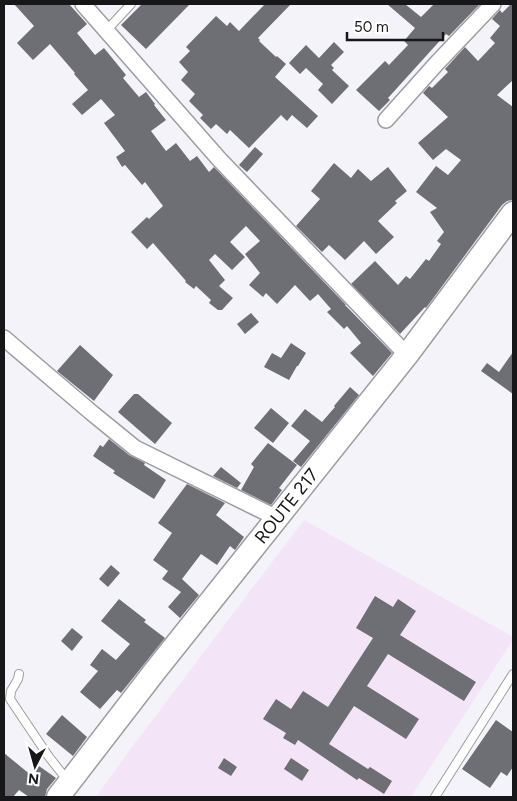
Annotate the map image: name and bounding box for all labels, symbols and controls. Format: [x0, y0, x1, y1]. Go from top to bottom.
scale bar [347, 10, 443, 42]
text: 50 m [354, 18, 389, 36]
street label: ROUTE 217 [250, 464, 323, 548]
north arrow [10, 741, 60, 791]
text: N [27, 769, 40, 787]

